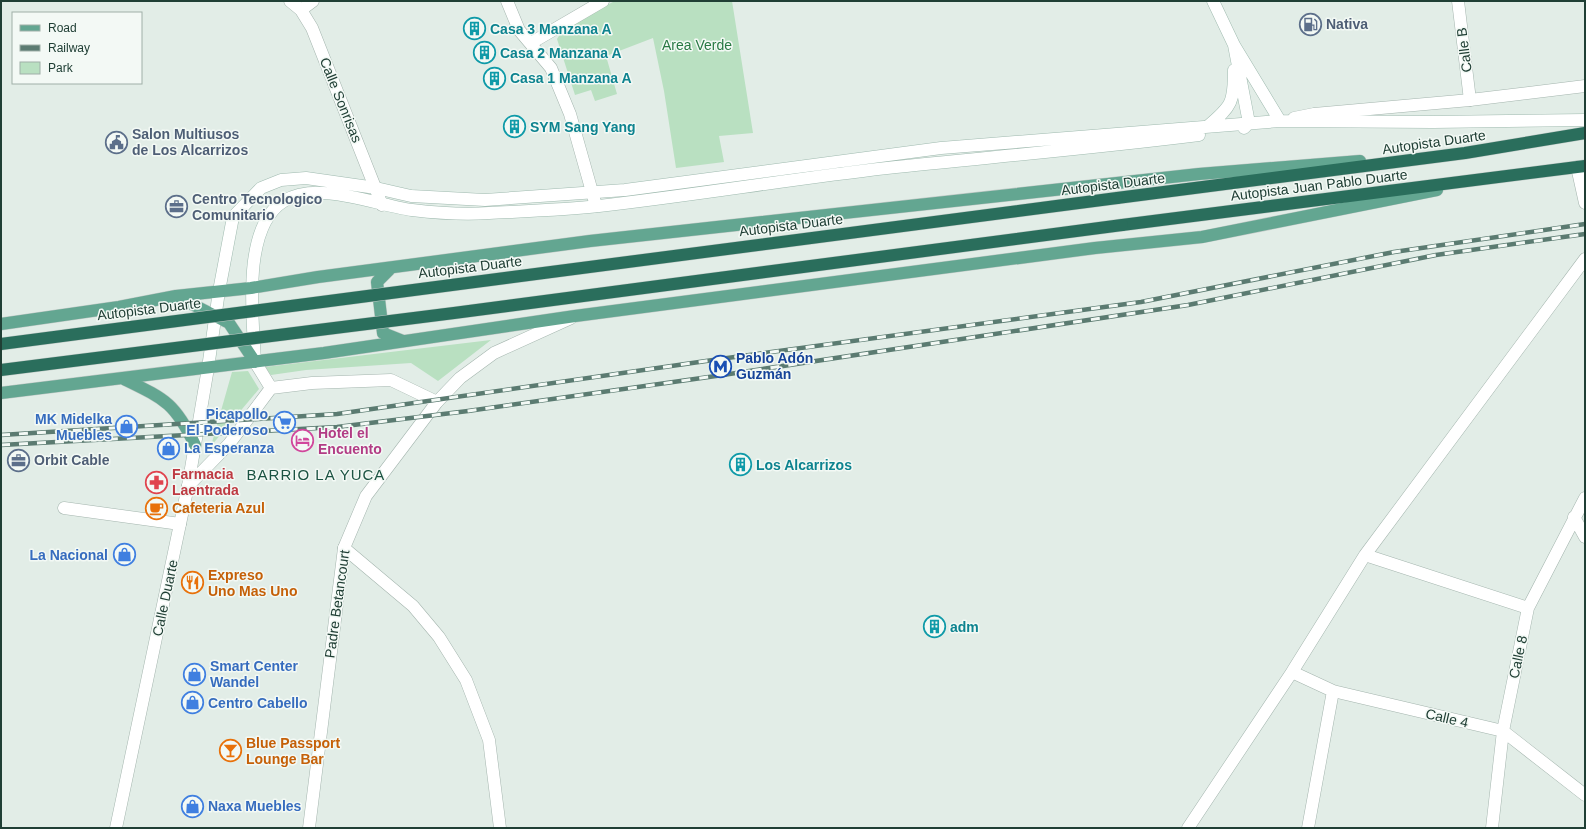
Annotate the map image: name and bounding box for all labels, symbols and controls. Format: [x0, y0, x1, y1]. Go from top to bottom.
fuel station icon: Nativa [1297, 11, 1323, 37]
legend [12, 12, 142, 84]
building icon: Casa 3 Manzana A [461, 16, 487, 42]
place label: Nativa [1326, 16, 1368, 32]
text: Road [48, 21, 77, 35]
place label: Casa 3 Manzana A [490, 21, 612, 37]
street label: Calle B [1453, 27, 1475, 73]
park label: Area Verde [662, 37, 732, 53]
building icon: Casa 2 Manzana A [472, 40, 498, 66]
text: Railway [48, 41, 90, 55]
place label: Casa 2 Manzana A [500, 45, 622, 61]
street label: Calle Sonrisas [317, 55, 365, 145]
text: Park [48, 61, 74, 75]
building icon: Casa 1 Manzana A [482, 65, 508, 91]
place label: Casa 1 Manzana A [510, 70, 632, 86]
building icon: SYM Sang Yang [502, 114, 528, 140]
place label: SYM Sang Yang [530, 119, 636, 135]
place label: Salon Multiusos de Los Alcarrizos [132, 126, 248, 158]
street label: Autopista Duarte [1381, 127, 1487, 157]
public building icon: Salon Multiusos de Los Alcarrizos [103, 129, 129, 155]
street label: Autopista Juan Pablo Duarte [1230, 166, 1409, 204]
street label: Autopista Duarte [1060, 170, 1166, 198]
place label: Centro Tecnologico Comunitario [192, 191, 322, 223]
office icon: Centro Tecnologico Comunitario [163, 194, 189, 220]
street label: Autopista Duarte [738, 211, 844, 239]
street label: Autopista Duarte [417, 253, 523, 281]
street label: Autopista Duarte [96, 295, 202, 323]
place label: Pablo Adón Guzmán [736, 350, 813, 382]
metro station icon: Pablo Adón Guzmán [708, 353, 734, 379]
place label: Picapollo El Poderoso [186, 406, 268, 438]
supermarket icon: Picapollo El Poderoso [271, 409, 297, 435]
place label: MK Midelka Muebles [35, 411, 112, 443]
shop icon: MK Midelka Muebles [114, 414, 140, 440]
place label: Hotel el Encuento [318, 425, 382, 457]
hotel icon: Hotel el Encuento [289, 428, 315, 454]
shop icon: La Esperanza [156, 435, 182, 461]
place label: La Esperanza [184, 440, 274, 456]
office icon: Orbit Cable [5, 447, 31, 473]
place label: Orbit Cable [34, 452, 110, 468]
building icon: Los Alcarrizos [728, 452, 754, 478]
place label: Los Alcarrizos [756, 457, 852, 473]
place label: Farmacia Laentrada [172, 466, 239, 498]
district label: BARRIO LA YUCA [247, 466, 385, 483]
pharmacy icon: Farmacia Laentrada [144, 469, 170, 495]
cafe icon: Cafeteria Azul [144, 495, 170, 521]
place label: Cafeteria Azul [172, 500, 265, 516]
shop icon: La Nacional [111, 542, 137, 568]
place label: La Nacional [29, 547, 108, 563]
street label: Padre Betancourt [321, 549, 353, 659]
street label: Calle Duarte [149, 558, 181, 638]
place label: Expreso Uno Mas Uno [208, 567, 297, 599]
restaurant icon: Expreso Uno Mas Uno [180, 570, 206, 596]
building icon: adm [922, 614, 948, 640]
place label: adm [950, 619, 979, 635]
street label: Calle 8 [1506, 634, 1530, 680]
place label: Smart Center Wandel [210, 658, 298, 690]
shop icon: Smart Center Wandel [182, 661, 208, 687]
shop icon: Centro Cabello [179, 690, 205, 716]
place label: Centro Cabello [208, 695, 308, 711]
street label: Calle 4 [1424, 705, 1470, 731]
place label: Blue Passport Lounge Bar [246, 735, 340, 767]
bar icon: Blue Passport Lounge Bar [217, 738, 243, 764]
shop icon: Naxa Muebles [179, 793, 205, 819]
place label: Naxa Muebles [208, 798, 302, 814]

